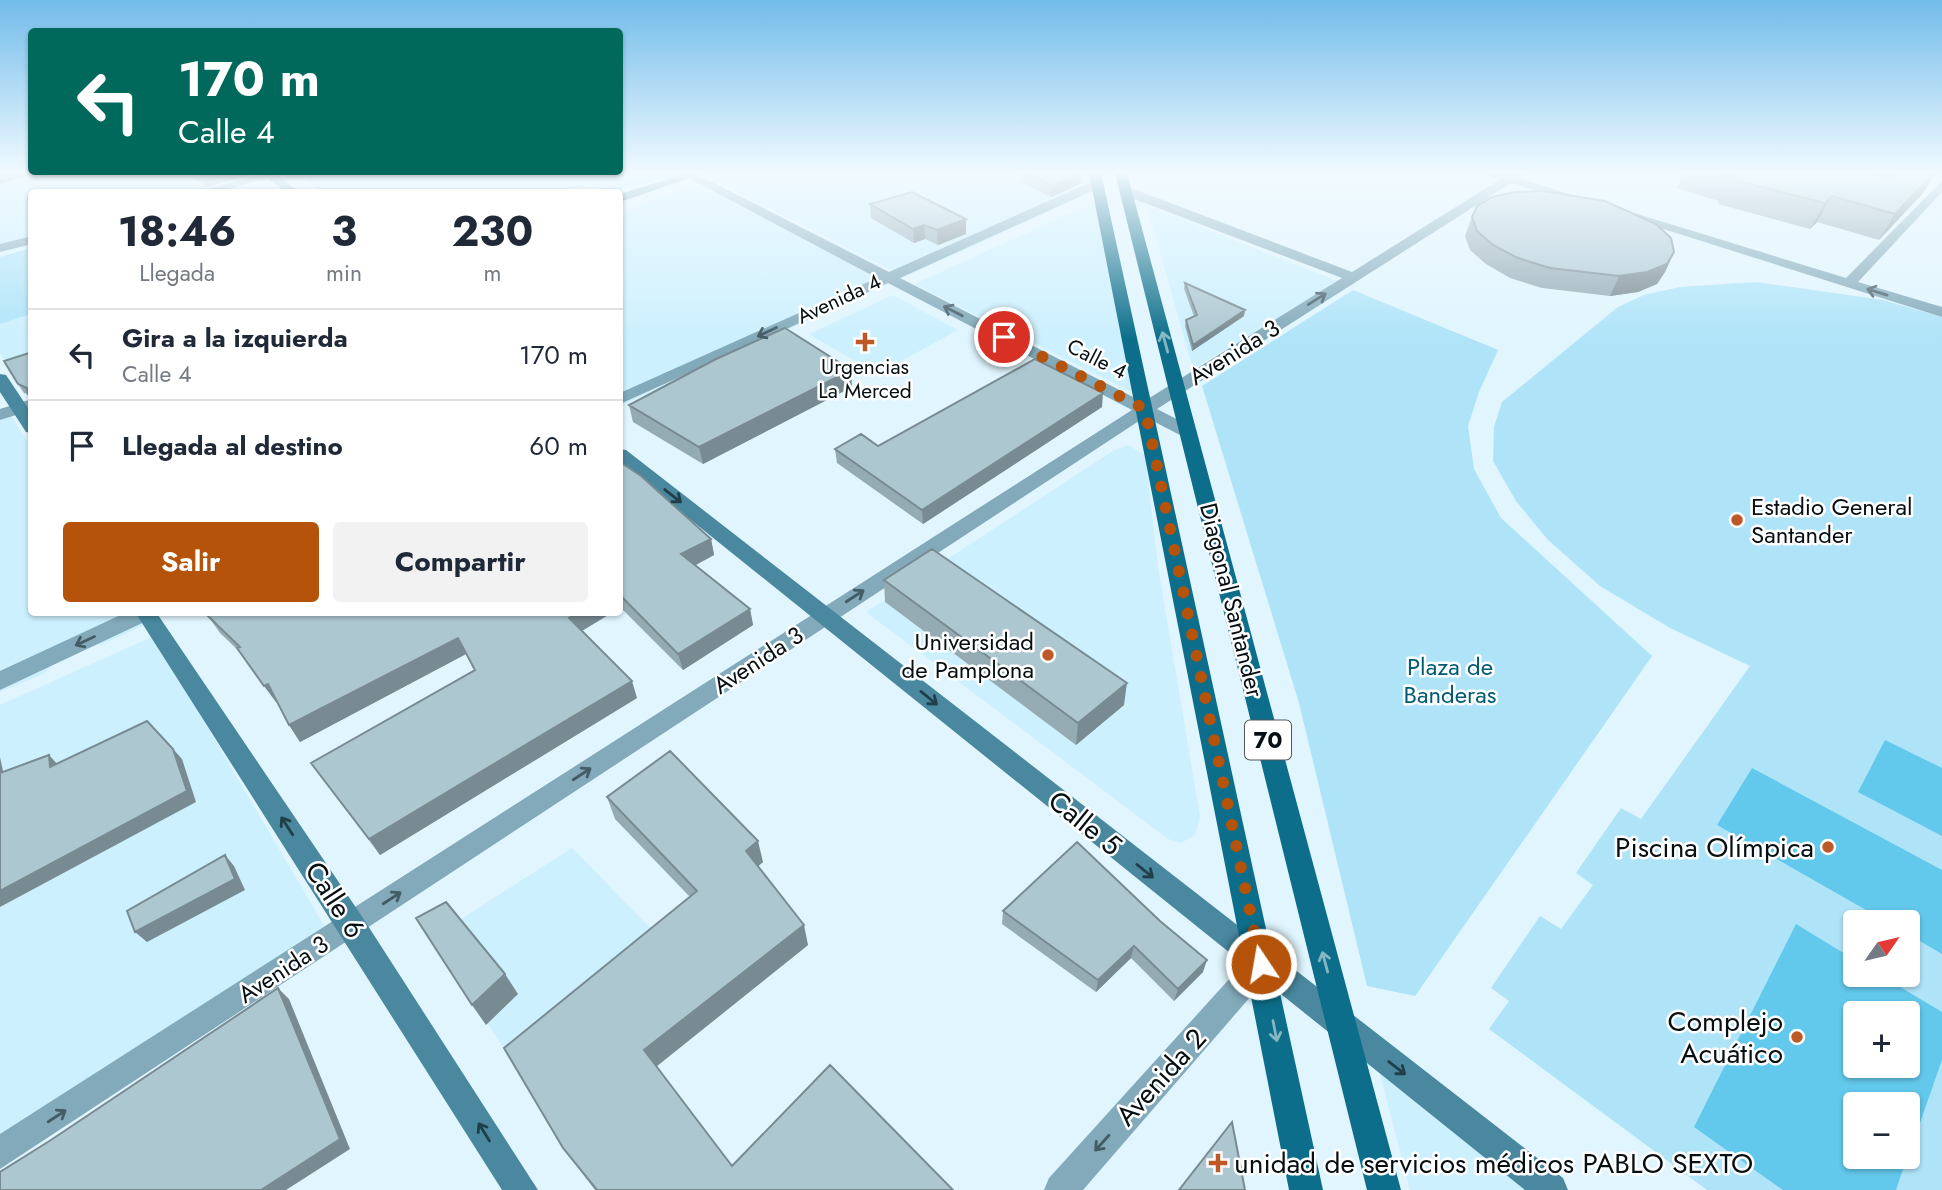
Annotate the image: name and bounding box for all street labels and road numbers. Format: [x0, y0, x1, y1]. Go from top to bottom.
street label: Avenida 4 [792, 266, 886, 332]
street label: Avenida 3 [1182, 310, 1286, 394]
street label: Calle 4 [1062, 331, 1132, 387]
street label: Diagonal Santander [1191, 499, 1273, 702]
street label: Avenida 3 [706, 618, 810, 702]
road number: 70 [1245, 720, 1291, 760]
street label: Calle 5 [1039, 781, 1131, 865]
street label: Calle 6 [295, 853, 375, 947]
street label: Avenida 3 [231, 927, 335, 1011]
street label: Avenida 2 [1106, 1019, 1216, 1135]

